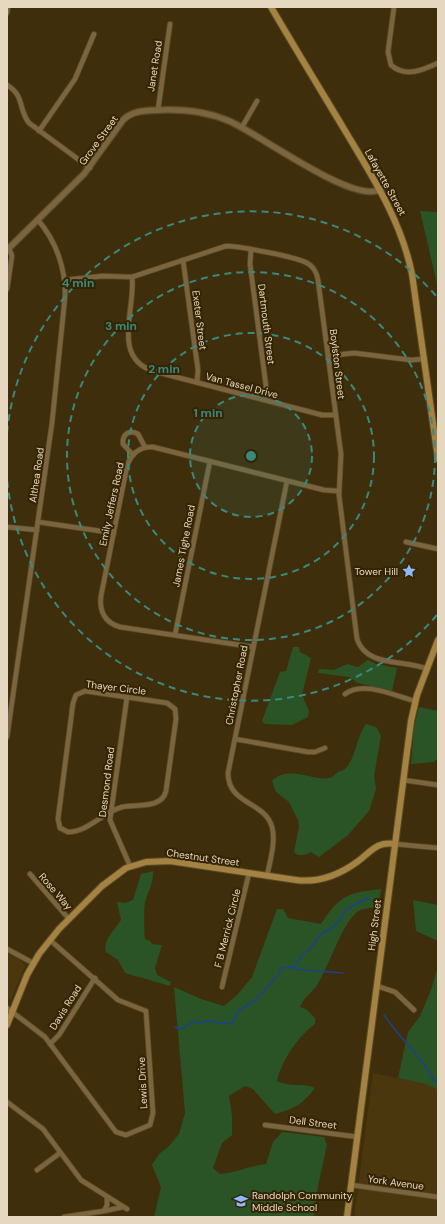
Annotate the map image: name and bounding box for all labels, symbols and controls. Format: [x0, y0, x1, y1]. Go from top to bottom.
street label: Janet Road [144, 40, 165, 93]
street label: Grove Street [76, 113, 121, 168]
street label: Lafayette Street [362, 147, 409, 218]
text: 4 min [62, 275, 94, 291]
street label: Dartmouth Street [255, 283, 278, 365]
street label: Exeter Street [189, 289, 210, 351]
text: 3 min [105, 318, 137, 334]
street label: Boylston Street [327, 328, 348, 400]
text: 2 min [148, 361, 180, 377]
street label: Van Tassel Drive [204, 370, 280, 401]
text: 1 min [193, 405, 223, 421]
street label: Althea Road [26, 447, 47, 504]
centre of rings [244, 449, 258, 463]
street label: Emily Jeffers Road [96, 461, 127, 547]
street label: James Tighe Road [169, 504, 198, 588]
place icon: Tower Hill [401, 563, 417, 579]
place label: Tower Hill [354, 565, 398, 578]
street label: Christopher Road [222, 644, 251, 726]
street label: Thayer Circle [85, 677, 147, 698]
street label: Desmond Road [96, 746, 117, 818]
street label: Chestnut Street [166, 846, 240, 869]
street label: Rose Way [36, 870, 76, 913]
street label: F B Merrick Circle [211, 887, 244, 969]
street label: High Street [365, 899, 384, 951]
street label: Davis Road [46, 982, 84, 1032]
street label: Lewis Drive [135, 1056, 150, 1109]
street label: Dell Street [288, 1113, 338, 1132]
street label: York Avenue [367, 1172, 425, 1193]
place label: Randolph Community Middle School [252, 1189, 353, 1214]
school or university icon: Randolph Community Middle School [233, 1193, 249, 1209]

